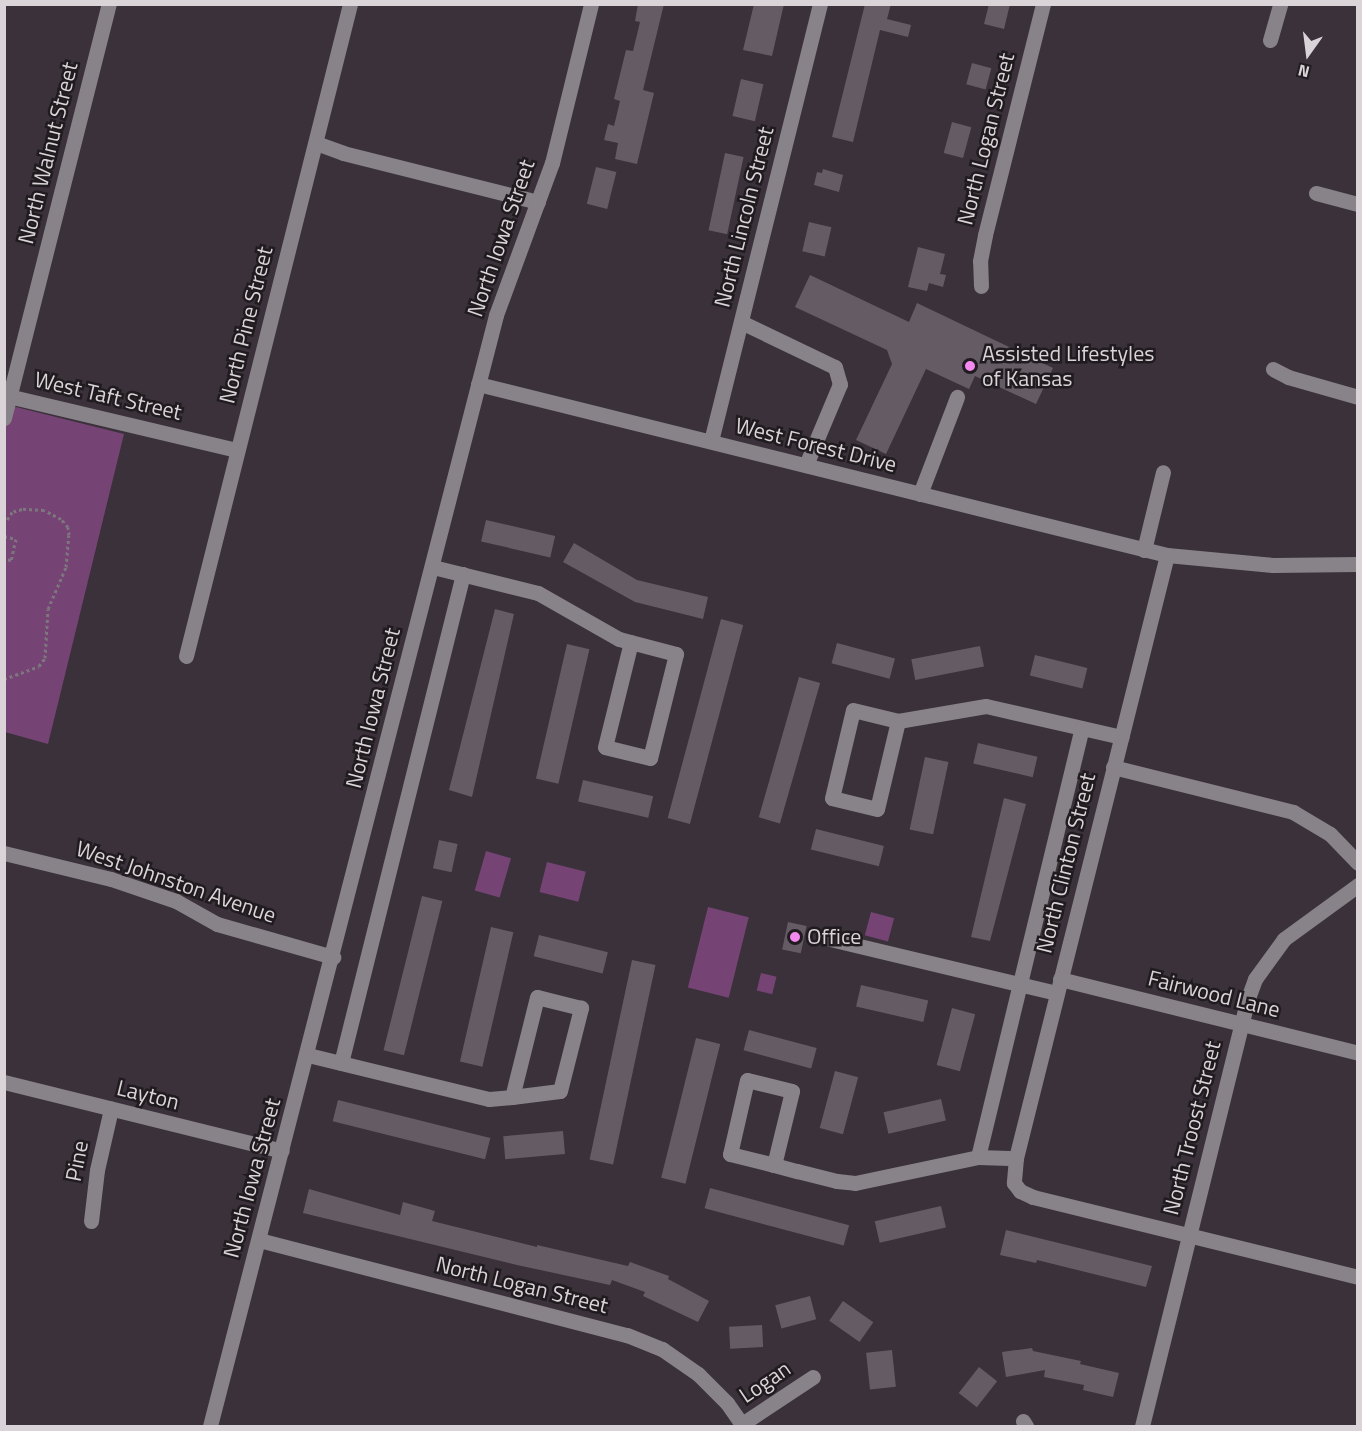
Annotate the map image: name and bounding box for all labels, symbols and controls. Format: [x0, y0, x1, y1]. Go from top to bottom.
north arrow [1278, 24, 1338, 84]
street label: North Logan Street [952, 50, 1020, 228]
text: N [1295, 58, 1312, 84]
street label: North Walnut Street [13, 59, 83, 247]
street label: North Lincoln Street [709, 124, 779, 310]
street label: North Iowa Street [462, 156, 540, 320]
street label: North Pine Street [214, 244, 278, 406]
place label: Assisted Lifestyles of Kansas [982, 340, 1154, 392]
marker: Assisted Lifestyles of Kansas [963, 359, 977, 373]
street label: West Taft Street [32, 366, 184, 426]
street label: West Forest Drive [733, 412, 899, 478]
street label: North Iowa Street [340, 625, 406, 791]
street label: North Clinton Street [1031, 770, 1101, 956]
street label: West Johnston Avenue [73, 835, 279, 929]
place label: Office [807, 924, 861, 950]
marker: Office [788, 930, 802, 944]
street label: Fairwood Lane [1145, 965, 1283, 1023]
street label: North Troost Street [1158, 1038, 1226, 1218]
street label: Layton [114, 1075, 182, 1115]
street label: North Iowa Street [218, 1095, 286, 1261]
street label: Pine [60, 1138, 94, 1184]
street label: North Logan Street [433, 1251, 611, 1319]
street label: Logan [734, 1355, 796, 1409]

